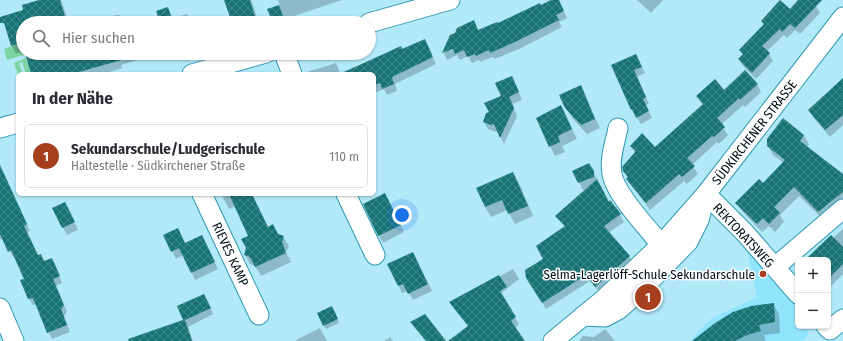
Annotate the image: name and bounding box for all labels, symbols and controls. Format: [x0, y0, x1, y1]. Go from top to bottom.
search box [16, 16, 376, 60]
icon: search [30, 27, 52, 49]
text: Hier suchen [62, 29, 135, 47]
street label: SÜDKIRCHENER STRASSE [708, 76, 800, 188]
text: In der Nähe [32, 88, 113, 109]
text: Sekundarschule/Ludgerischule [71, 140, 265, 158]
text: 1 [43, 149, 49, 164]
text: 110 m [329, 149, 359, 164]
text: Haltestelle · Südkirchener Straße [71, 158, 245, 173]
street label: REKTORATSWEG [710, 200, 777, 271]
your location [392, 205, 412, 225]
street label: RIEVES KAMP [209, 220, 252, 289]
map controls [795, 257, 831, 329]
button: + [795, 257, 831, 293]
place label: Selma-Lagerlöff-Schule Sekundarschule [543, 267, 755, 282]
marker: Selma-Lagerlöff-Schule Sekundarschule [758, 269, 768, 279]
pin: 1 [635, 282, 661, 312]
button: − [795, 293, 831, 329]

